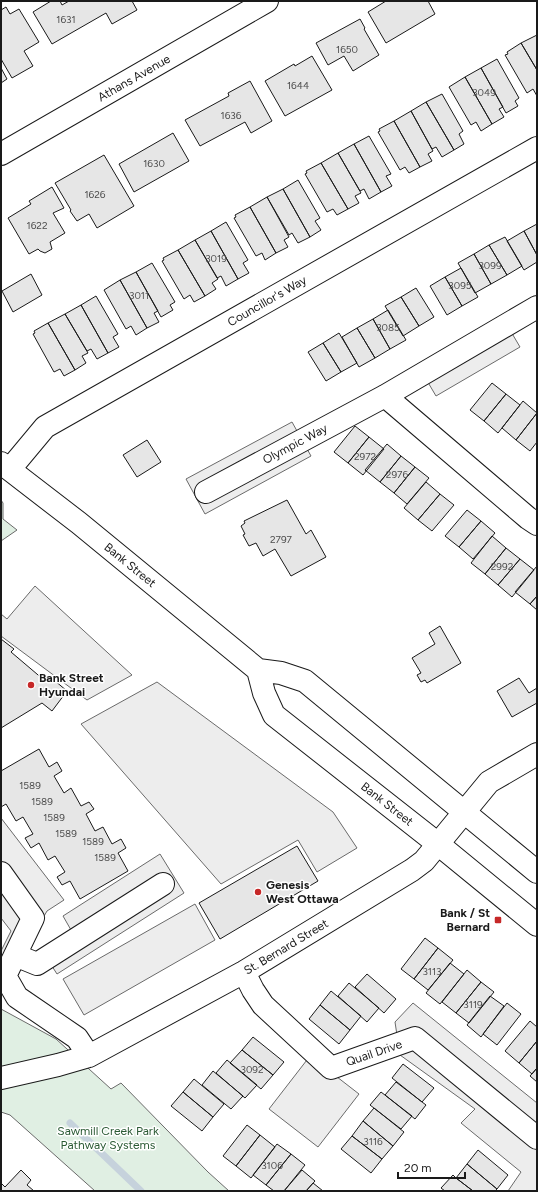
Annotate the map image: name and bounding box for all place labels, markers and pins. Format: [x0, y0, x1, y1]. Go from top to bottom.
place label: Bank Street Hyundai [39, 671, 104, 699]
marker: Bank Street Hyundai [26, 680, 36, 690]
place label: Genesis West Ottawa [266, 878, 339, 906]
marker: Genesis West Ottawa [253, 887, 263, 897]
place label: Bank / St Bernard [440, 906, 490, 934]
marker: Bank / St Bernard [493, 915, 503, 925]

